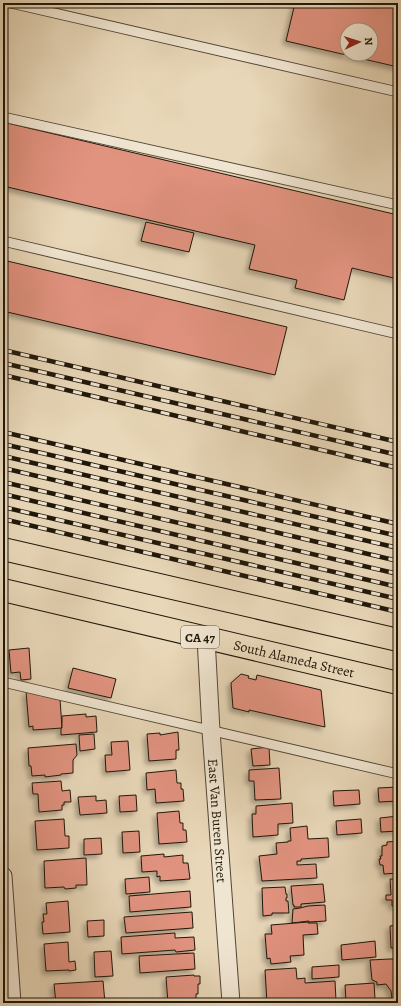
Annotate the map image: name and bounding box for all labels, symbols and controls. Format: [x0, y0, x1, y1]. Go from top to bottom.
north arrow [339, 22, 379, 62]
text: N [361, 37, 376, 46]
road number: CA 47 [181, 626, 219, 648]
street label: South Alameda Street [232, 635, 357, 682]
street label: East Van Buren Street [204, 758, 232, 884]

